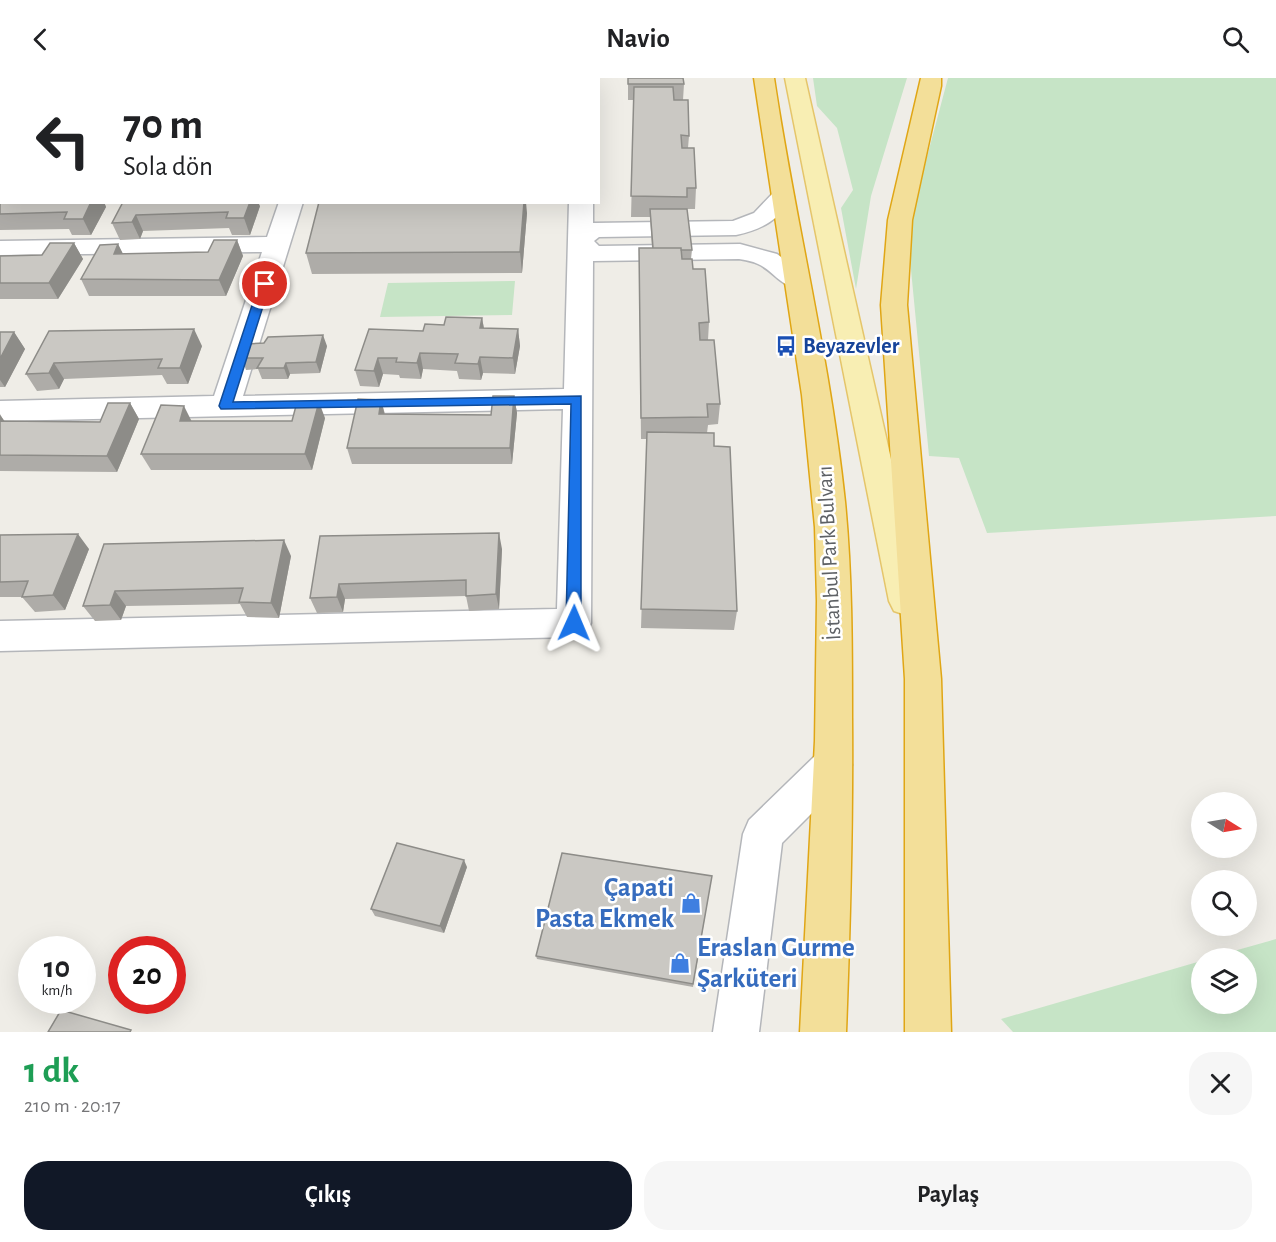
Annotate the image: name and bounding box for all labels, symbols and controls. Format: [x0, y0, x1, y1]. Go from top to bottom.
icon: back [24, 23, 57, 56]
icon: search [1219, 23, 1252, 56]
text: Navio [606, 25, 670, 52]
icon: left [24, 102, 102, 180]
text: 70 m [123, 104, 203, 146]
text: Sola dön [123, 153, 213, 180]
pin [239, 258, 290, 309]
icon: arrive [248, 267, 281, 300]
bus stop icon: Beyazevler [774, 334, 798, 358]
place label: Beyazevler [803, 335, 900, 358]
street label: İstanbul Park Bulvarı [813, 465, 845, 641]
position arrow [542, 591, 606, 655]
north arrow [1191, 792, 1257, 858]
map controls [1191, 792, 1257, 1014]
button: search [1191, 870, 1257, 936]
place label: Çapati Pasta Ekmek [535, 874, 675, 932]
shop icon: Çapati Pasta Ekmek [679, 891, 703, 915]
place label: Eraslan Gurme Şarküteri [697, 934, 855, 992]
speed limit sign: 20 [108, 936, 186, 1014]
button: layers [1191, 948, 1257, 1014]
shop icon: Eraslan Gurme Şarküteri [668, 951, 692, 975]
text: 10 [44, 953, 70, 983]
text: km/h [42, 983, 72, 998]
button: close [1189, 1052, 1252, 1115]
text: 1 dk [24, 1053, 79, 1089]
text: 210 m · 20:17 [24, 1096, 120, 1116]
button: Çıkış [24, 1161, 632, 1230]
button: Paylaş [644, 1161, 1252, 1230]

